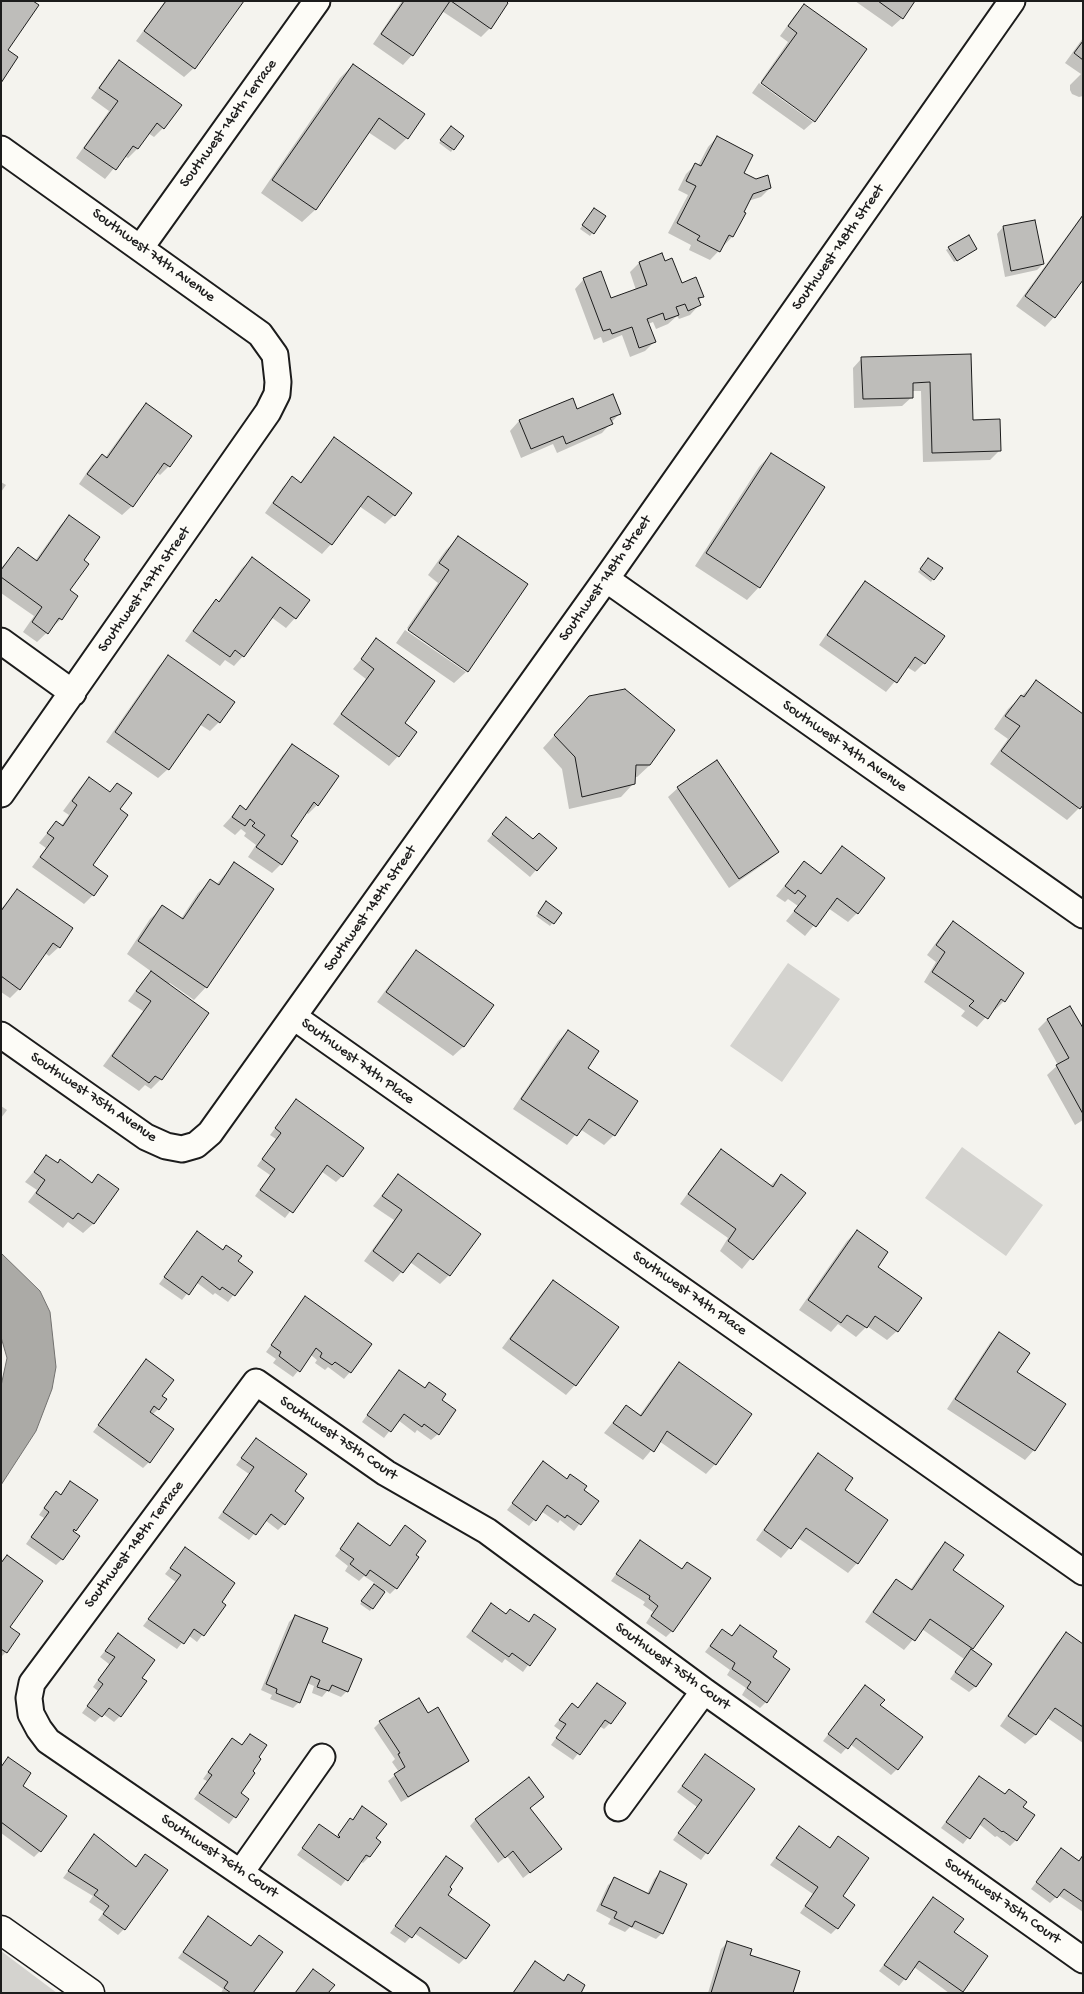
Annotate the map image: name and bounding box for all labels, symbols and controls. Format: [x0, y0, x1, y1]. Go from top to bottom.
street label: Southwest 146th Terrace [176, 56, 282, 192]
street label: Southwest 148th Street [789, 182, 889, 314]
street label: Southwest 74th Avenue [88, 205, 218, 307]
street label: Southwest 148th Street [556, 513, 656, 645]
street label: Southwest 147th Street [95, 524, 195, 656]
street label: Southwest 74th Avenue [778, 697, 910, 797]
street label: Southwest 148th Street [321, 843, 421, 975]
street label: Southwest 74th Place [297, 1015, 417, 1109]
street label: Southwest 75th Avenue [26, 1049, 160, 1147]
street label: Southwest 74th Place [628, 1248, 750, 1340]
street label: Southwest 75th Court [276, 1393, 400, 1485]
street label: Southwest 148th Terrace [81, 1478, 189, 1612]
street label: Southwest 75th Court [611, 1619, 733, 1715]
street label: Southwest 76th Court [157, 1811, 281, 1903]
street label: Southwest 75th Court [940, 1855, 1064, 1949]

